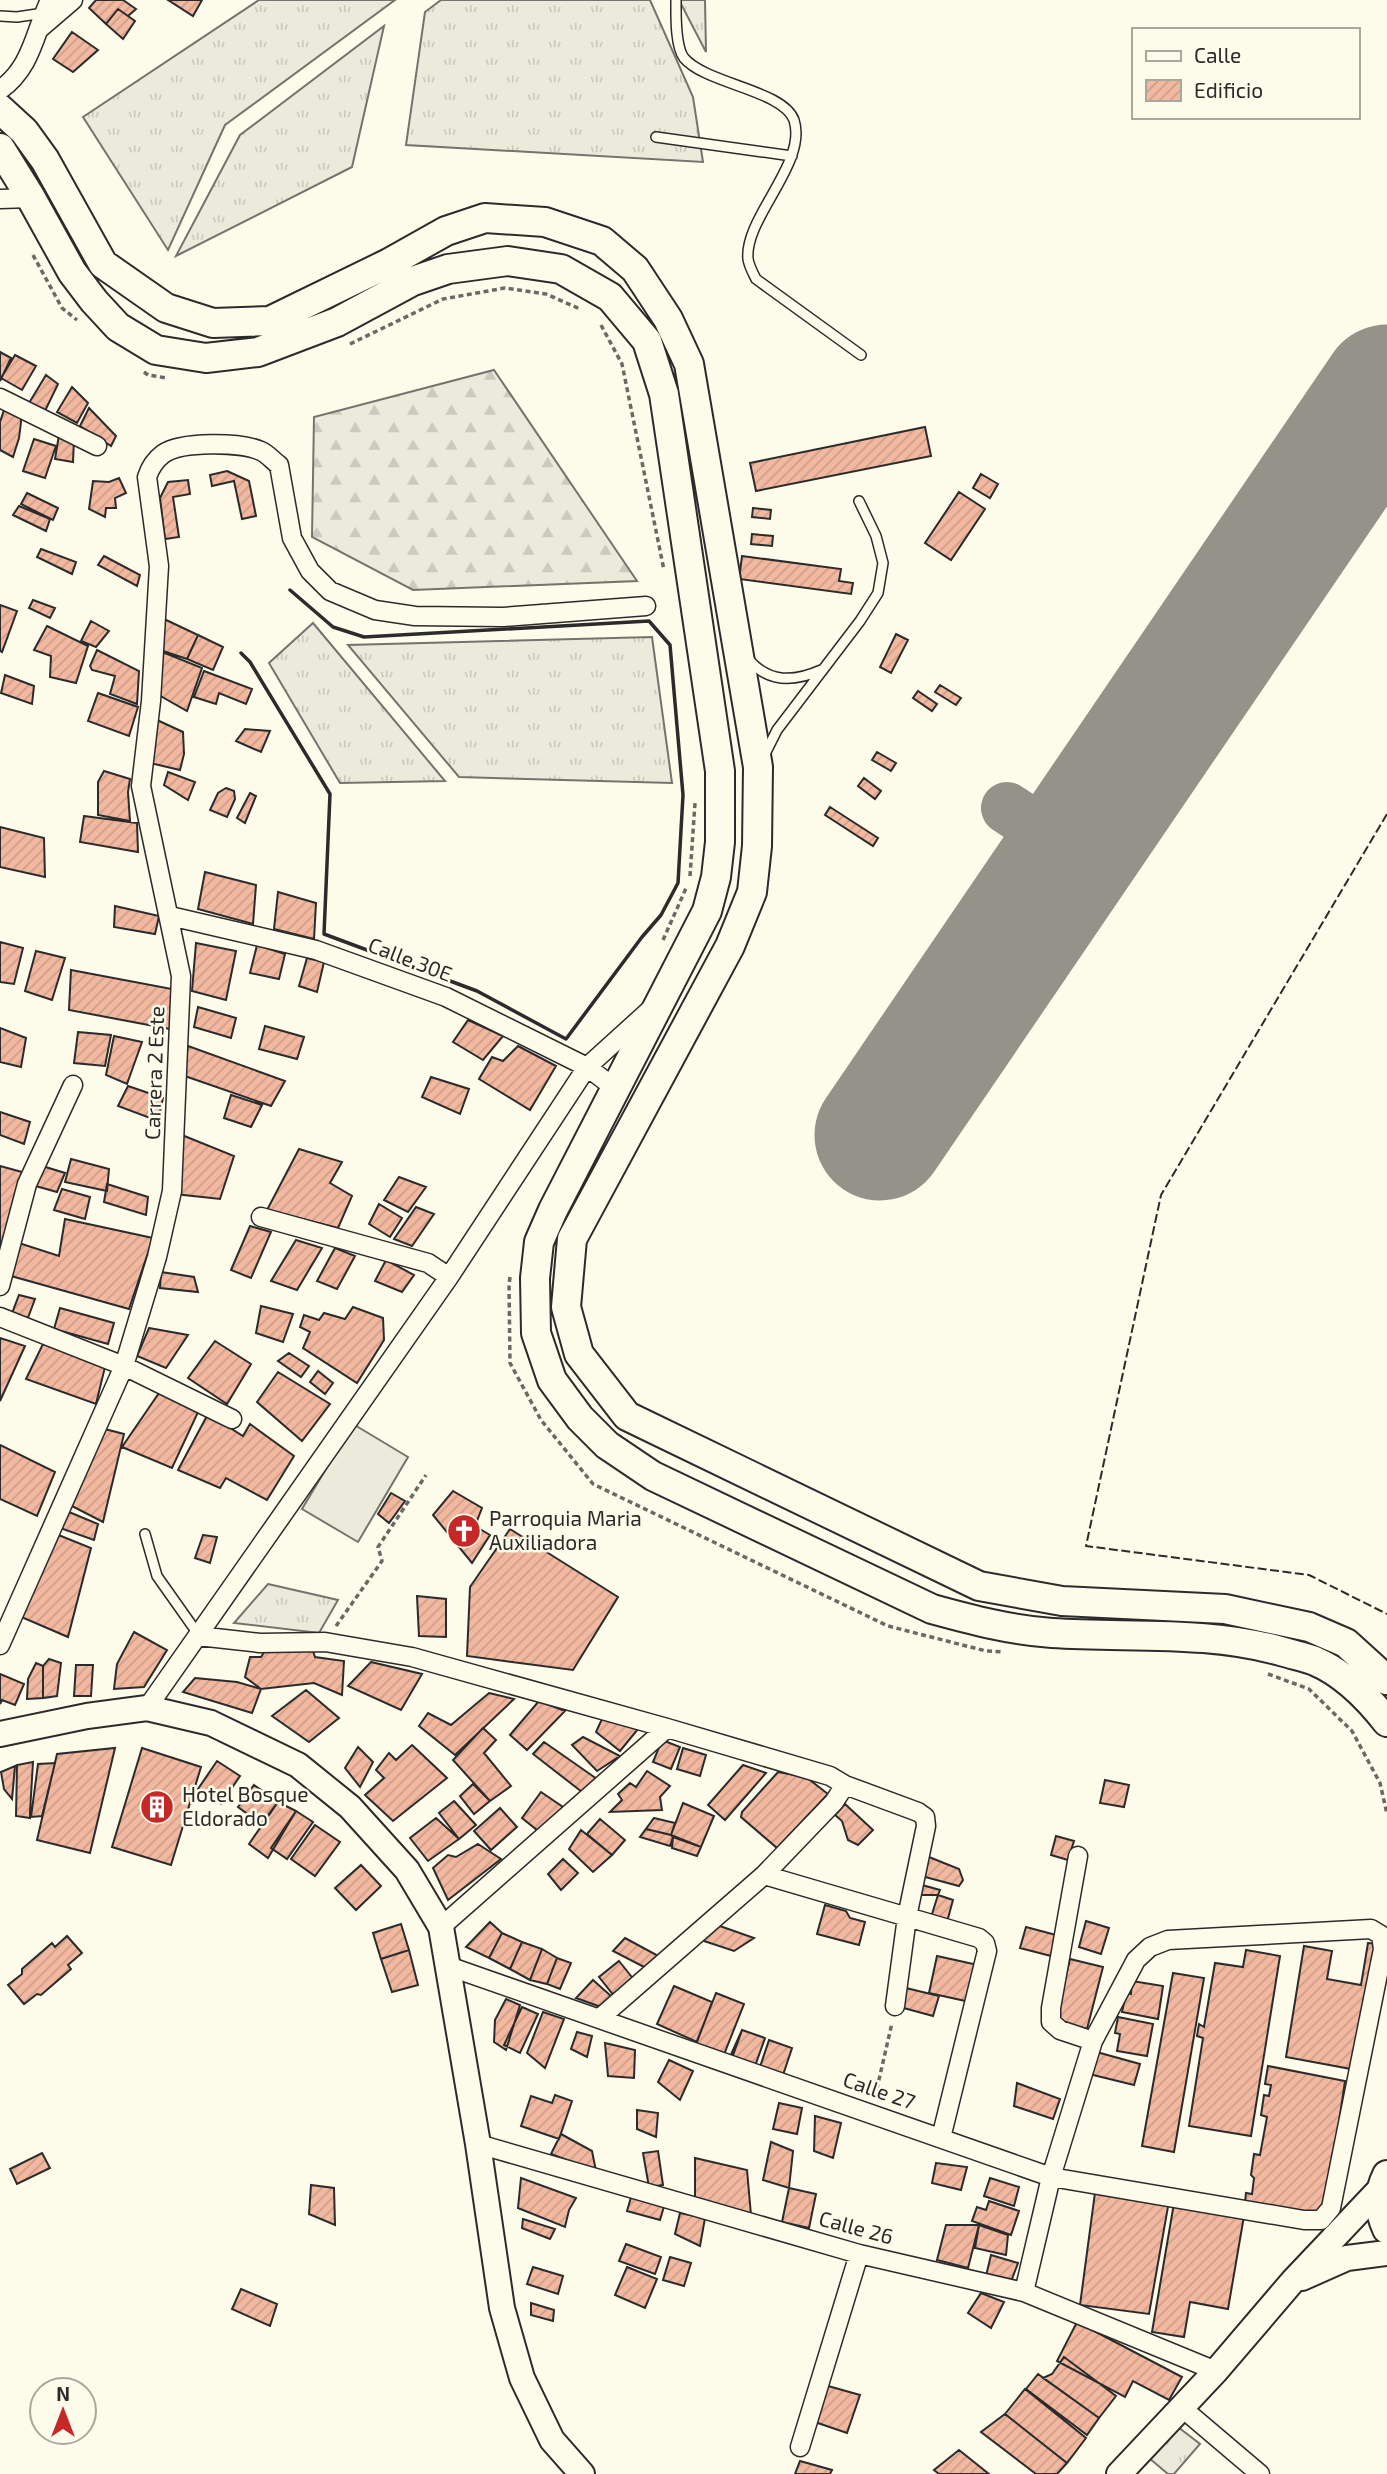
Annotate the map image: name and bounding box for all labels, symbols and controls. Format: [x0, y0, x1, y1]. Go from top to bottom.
legend [1132, 28, 1359, 119]
text: Calle [1194, 42, 1241, 67]
text: Edificio [1194, 77, 1263, 102]
street label: Calle 30E [365, 931, 456, 986]
street label: Carrera 2 Este [139, 1005, 168, 1140]
place label: Parroquia Maria Auxiliadora [489, 1505, 642, 1554]
church icon: Parroquia Maria Auxiliadora [445, 1512, 483, 1550]
place label: Hotel Bosque Eldorado [182, 1781, 308, 1830]
building icon: Hotel Bosque Eldorado [138, 1788, 176, 1826]
street label: Calle 27 [840, 2066, 919, 2114]
street label: Calle 26 [817, 2205, 896, 2248]
north arrow [28, 2376, 98, 2446]
text: N [56, 2382, 70, 2405]

